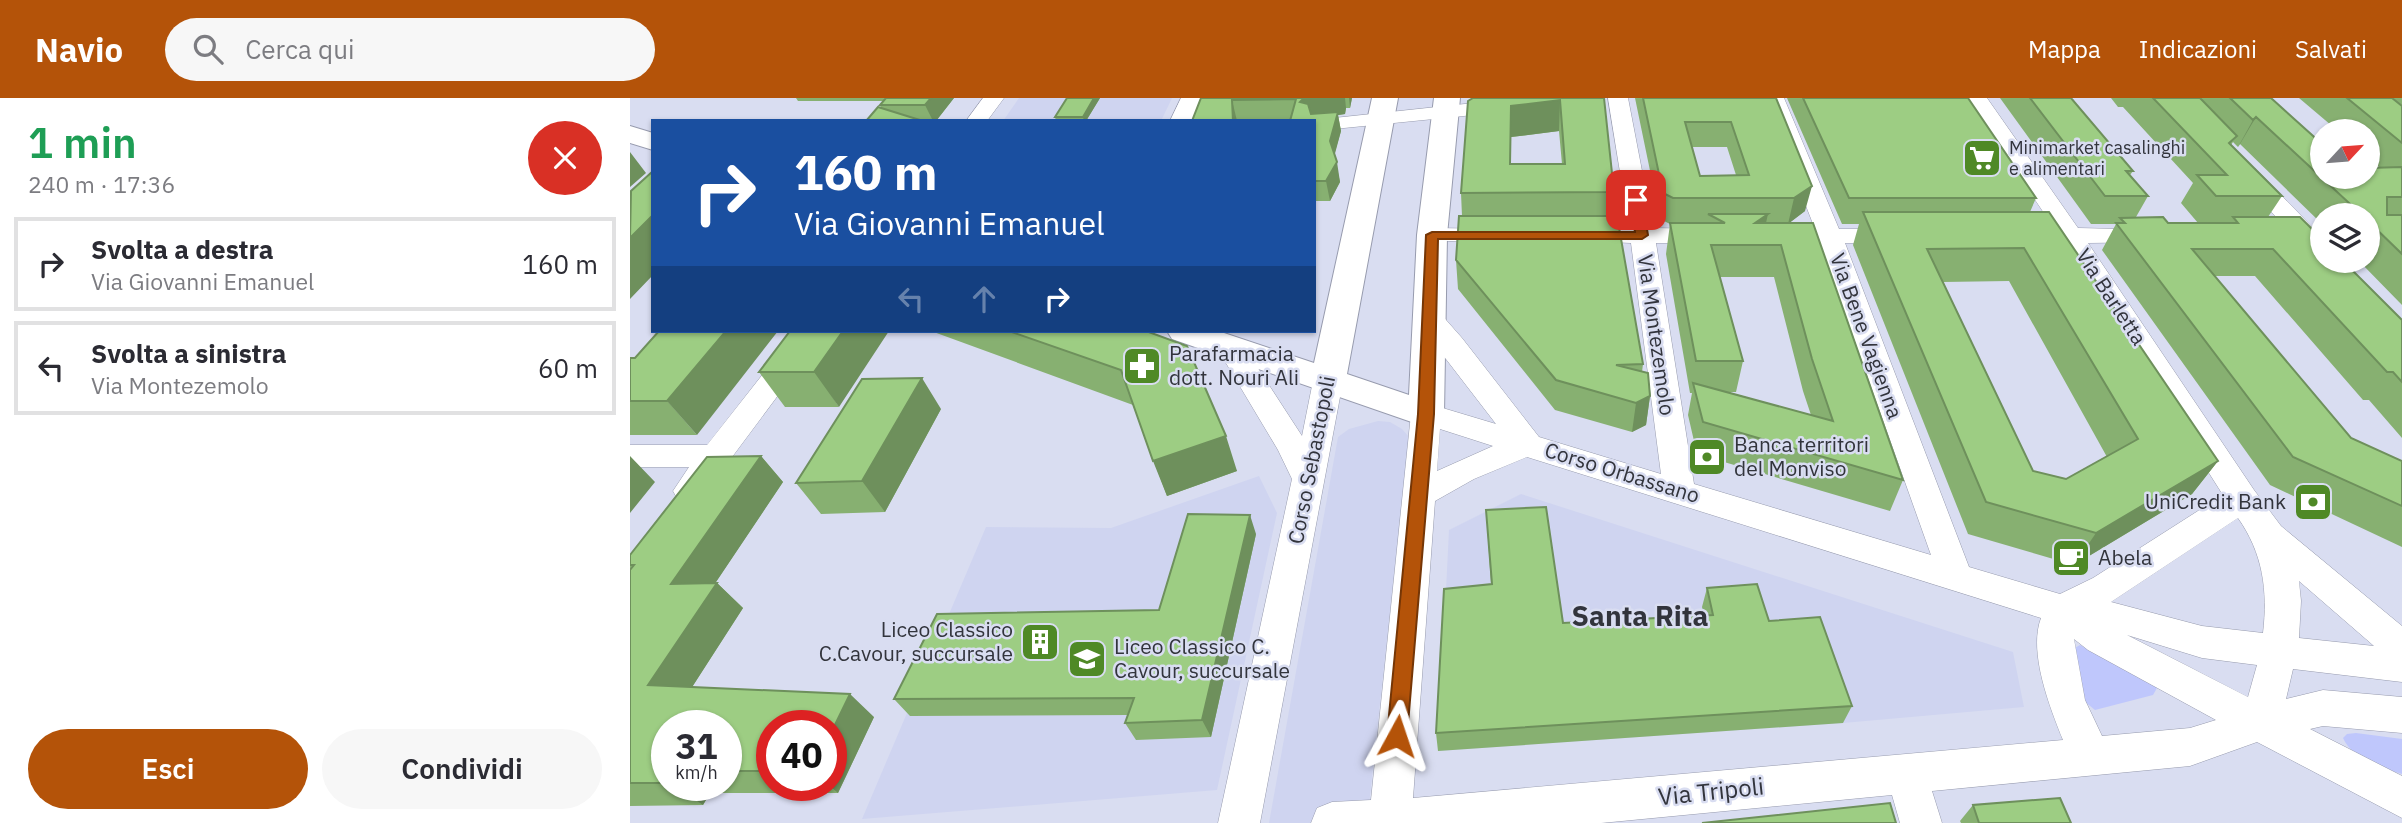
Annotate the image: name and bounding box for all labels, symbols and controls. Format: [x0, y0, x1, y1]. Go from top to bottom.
search box [165, 18, 655, 81]
text: Navio [35, 28, 123, 71]
icon: search [189, 30, 227, 68]
text: Cerca qui [245, 32, 354, 66]
text: Mappa [2028, 33, 2101, 65]
text: Indicazioni [2139, 33, 2257, 65]
text: Salvati [2295, 33, 2367, 65]
text: 1 min [28, 115, 137, 170]
north arrow [2310, 119, 2380, 189]
map controls [2310, 119, 2380, 273]
button: close [528, 121, 602, 195]
place label: Minimarket casalinghi e alimentari [2009, 136, 2185, 180]
supermarket icon: Minimarket casalinghi e alimentari [1961, 137, 2003, 179]
text: 160 m [794, 140, 938, 203]
icon: right [679, 147, 770, 238]
text: 240 m · 17:36 [28, 169, 175, 199]
pin [1606, 170, 1666, 230]
icon: arrive [1617, 181, 1655, 219]
text: Via Giovanni Emanuel [794, 202, 1105, 244]
button: layers [2310, 203, 2380, 273]
text: Svolta a destra [91, 232, 273, 266]
street label: Via Barletta [2070, 243, 2153, 350]
icon: right [32, 245, 70, 283]
text: 160 m [522, 247, 598, 281]
street label: Via Bene Vagienna [1824, 249, 1910, 422]
street label: Via Montezemolo [1632, 253, 1682, 417]
text: Via Giovanni Emanuel [91, 266, 314, 296]
icon: left [892, 280, 930, 318]
icon: ahead [965, 280, 1003, 318]
icon: right [1038, 280, 1076, 318]
text: Svolta a sinistra [91, 336, 287, 370]
place label: Parafarmacia dott. Nouri Ali [1169, 339, 1299, 391]
pharmacy icon: Parafarmacia dott. Nouri Ali [1121, 345, 1163, 387]
icon: left [32, 349, 70, 387]
text: 60 m [538, 351, 598, 385]
text: Via Montezemolo [91, 370, 269, 400]
street label: Corso Sebastopoli [1281, 373, 1341, 546]
place label: Banca territori del Monviso [1734, 430, 1869, 482]
street label: Corso Orbassano [1541, 435, 1703, 509]
bank icon: Banca territori del Monviso [1686, 436, 1728, 478]
bank icon: UniCredit Bank [2292, 481, 2334, 523]
place label: UniCredit Bank [2145, 487, 2286, 515]
cafe icon: Abela [2050, 537, 2092, 579]
place label: Abela [2098, 543, 2152, 571]
district label: Santa Rita [1572, 597, 1709, 634]
place label: Liceo Classico C.Cavour, succursale [819, 615, 1013, 667]
building icon: Liceo Classico C.Cavour, succursale [1019, 621, 1061, 663]
place label: Liceo Classico C. Cavour, succursale [1114, 632, 1290, 684]
school or university icon: Liceo Classico C. Cavour, succursale [1066, 638, 1108, 680]
position arrow [1360, 699, 1434, 773]
speed limit sign: 40 [756, 710, 847, 801]
text: 31 [675, 723, 718, 769]
button: Esci [28, 729, 308, 809]
button: Condividi [322, 729, 602, 809]
text: km/h [675, 761, 718, 784]
street label: Via Tripoli [1656, 770, 1766, 812]

